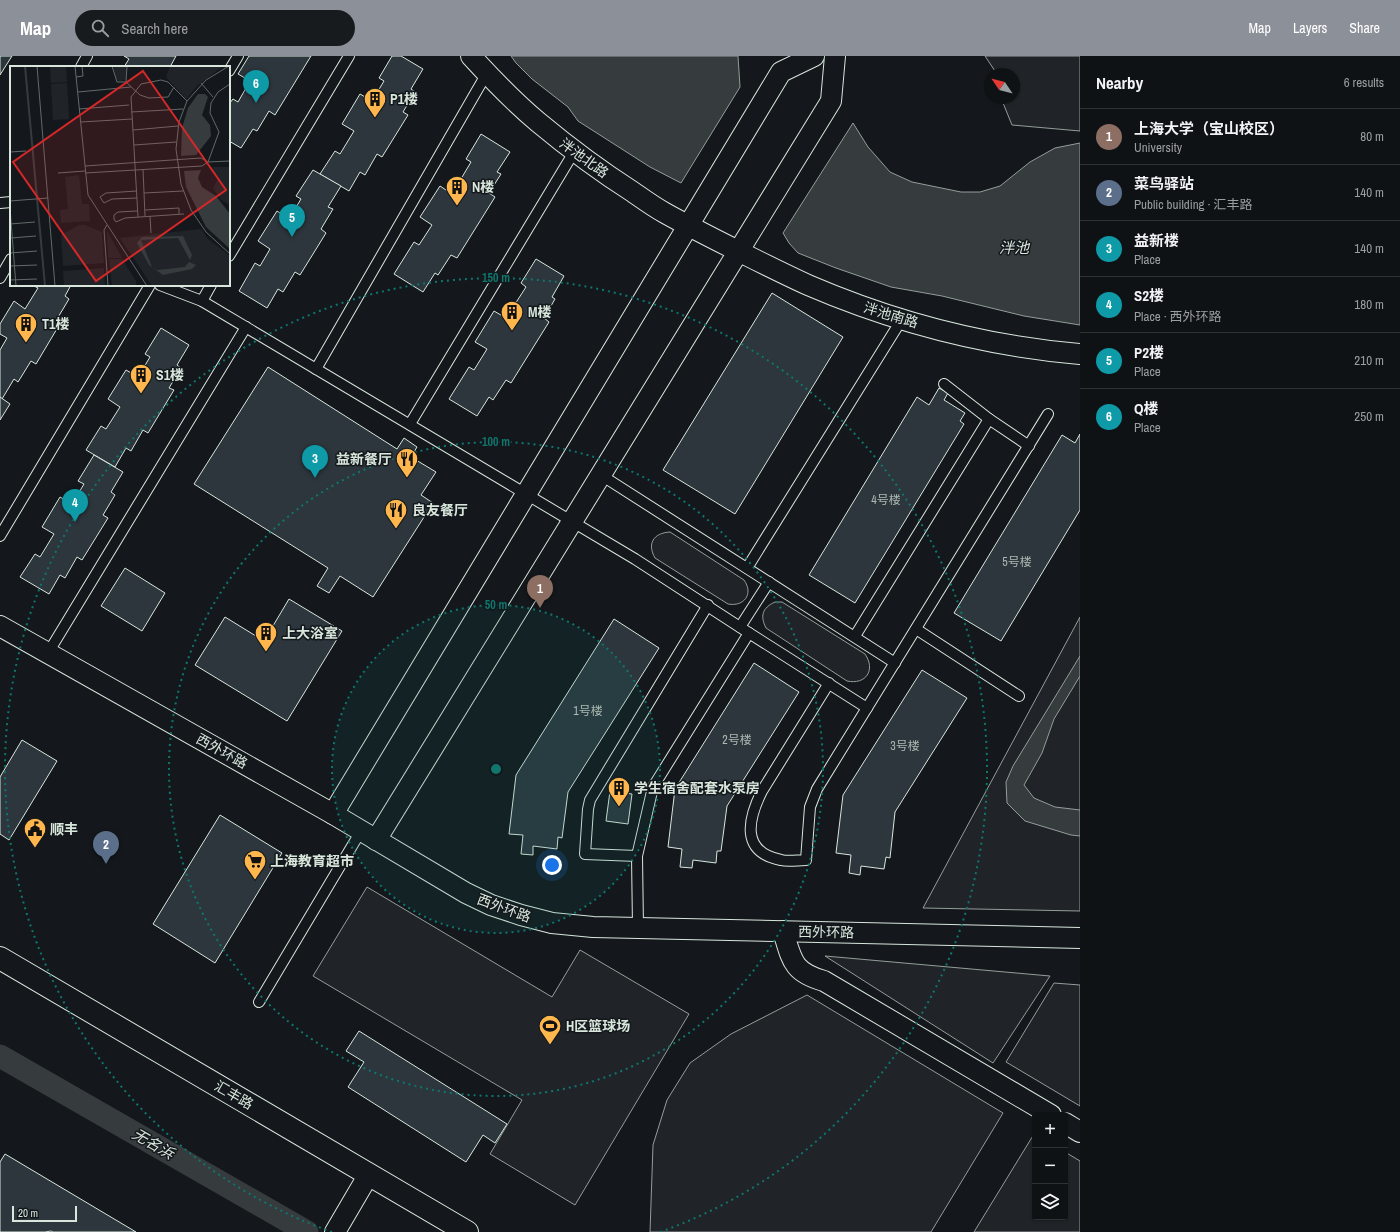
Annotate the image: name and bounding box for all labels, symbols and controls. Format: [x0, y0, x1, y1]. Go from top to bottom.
search box [75, 10, 355, 46]
text: Map [20, 15, 51, 41]
icon: search [89, 17, 111, 39]
text: Search here [121, 18, 188, 39]
text: Map [1249, 19, 1271, 37]
text: Layers [1293, 19, 1327, 37]
text: Share [1349, 19, 1380, 37]
inset map [10, 66, 230, 286]
north arrow [984, 68, 1020, 104]
pin: 6 [243, 70, 269, 103]
text: Nearby [1096, 71, 1143, 94]
text: 6 results [1344, 74, 1384, 91]
building icon: P1楼 [362, 86, 388, 119]
place label: P1楼 [390, 90, 418, 108]
text: 上海大学（宝山校区） [1134, 118, 1284, 139]
text: 1 [1106, 128, 1112, 145]
text: 80 m [1360, 128, 1384, 145]
street label: 泮池北路 [556, 134, 612, 182]
text: University [1134, 139, 1182, 156]
text: 菜鸟驿站 [1134, 173, 1194, 194]
building icon: N楼 [444, 174, 470, 207]
place label: N楼 [472, 178, 494, 196]
text: 2 [1106, 184, 1112, 201]
text: 140 m [1354, 184, 1384, 201]
text: Public building · 汇丰路 [1134, 196, 1252, 213]
pin: 5 [279, 204, 305, 237]
text: 益新楼 [1134, 230, 1179, 251]
water label: 泮池 [999, 237, 1031, 258]
text: 3 [1106, 240, 1112, 257]
text: 140 m [1354, 240, 1384, 257]
text: Place [1134, 251, 1161, 268]
text: 150 m [482, 270, 510, 286]
text: S2楼 [1134, 285, 1164, 306]
text: 4 [1106, 296, 1112, 313]
text: 180 m [1354, 296, 1384, 313]
street label: 泮池南路 [862, 298, 920, 332]
building icon: M楼 [499, 299, 525, 332]
place label: M楼 [528, 303, 552, 321]
text: Place · 西外环路 [1134, 308, 1222, 325]
building icon: T1楼 [13, 311, 39, 344]
place label: T1楼 [42, 315, 69, 333]
text: P2楼 [1134, 342, 1164, 363]
text: 5 [1106, 352, 1112, 369]
text: 210 m [1354, 352, 1384, 369]
building icon: S1楼 [128, 362, 154, 395]
text: Place [1134, 363, 1161, 380]
place label: S1楼 [156, 366, 184, 384]
text: Q楼 [1134, 398, 1159, 419]
text: 6 [1106, 408, 1112, 425]
text: 250 m [1354, 408, 1384, 425]
text: Place [1134, 419, 1161, 436]
text: 100 m [482, 434, 510, 450]
pin: 3 [302, 445, 328, 478]
restaurant icon: 益新餐厅 [394, 446, 420, 479]
place label: 益新餐厅 [336, 450, 392, 468]
pin: 4 [62, 489, 88, 522]
house number: 4号楼 [871, 492, 901, 508]
restaurant icon: 良友餐厅 [383, 497, 409, 530]
place label: 良友餐厅 [412, 501, 468, 519]
house number: 5号楼 [1002, 554, 1032, 570]
pin: 1 [527, 575, 553, 608]
text: 50 m [485, 597, 507, 613]
building icon: 上大浴室 [253, 620, 279, 653]
place label: 上大浴室 [282, 624, 338, 642]
house number: 1号楼 [573, 703, 603, 719]
street label: 西外环路 [193, 730, 251, 772]
house number: 2号楼 [722, 732, 752, 748]
house number: 3号楼 [890, 738, 920, 754]
centre of rings [489, 762, 503, 776]
building icon: 学生宿舍配套水泵房 [606, 775, 632, 808]
place label: 学生宿舍配套水泵房 [634, 779, 760, 797]
public building icon: 顺丰 [22, 816, 48, 849]
place label: 顺丰 [50, 820, 78, 838]
pin: 2 [93, 831, 119, 864]
supermarket icon: 上海教育超市 [242, 848, 268, 881]
place label: 上海教育超市 [270, 852, 354, 870]
your location [542, 855, 562, 875]
street label: 西外环路 [475, 890, 533, 926]
street label: 西外环路 [798, 923, 854, 941]
sports icon: H区篮球场 [537, 1013, 563, 1046]
place label: H区篮球场 [566, 1017, 630, 1035]
street label: 汇丰路 [211, 1077, 257, 1113]
map controls [1032, 1112, 1068, 1220]
button: + [1032, 1112, 1068, 1148]
water label: 无名浜 [129, 1123, 180, 1165]
button: − [1032, 1148, 1068, 1184]
button: layers [1032, 1184, 1068, 1220]
scale bar [12, 1204, 77, 1223]
text: 20 m [18, 1206, 38, 1220]

